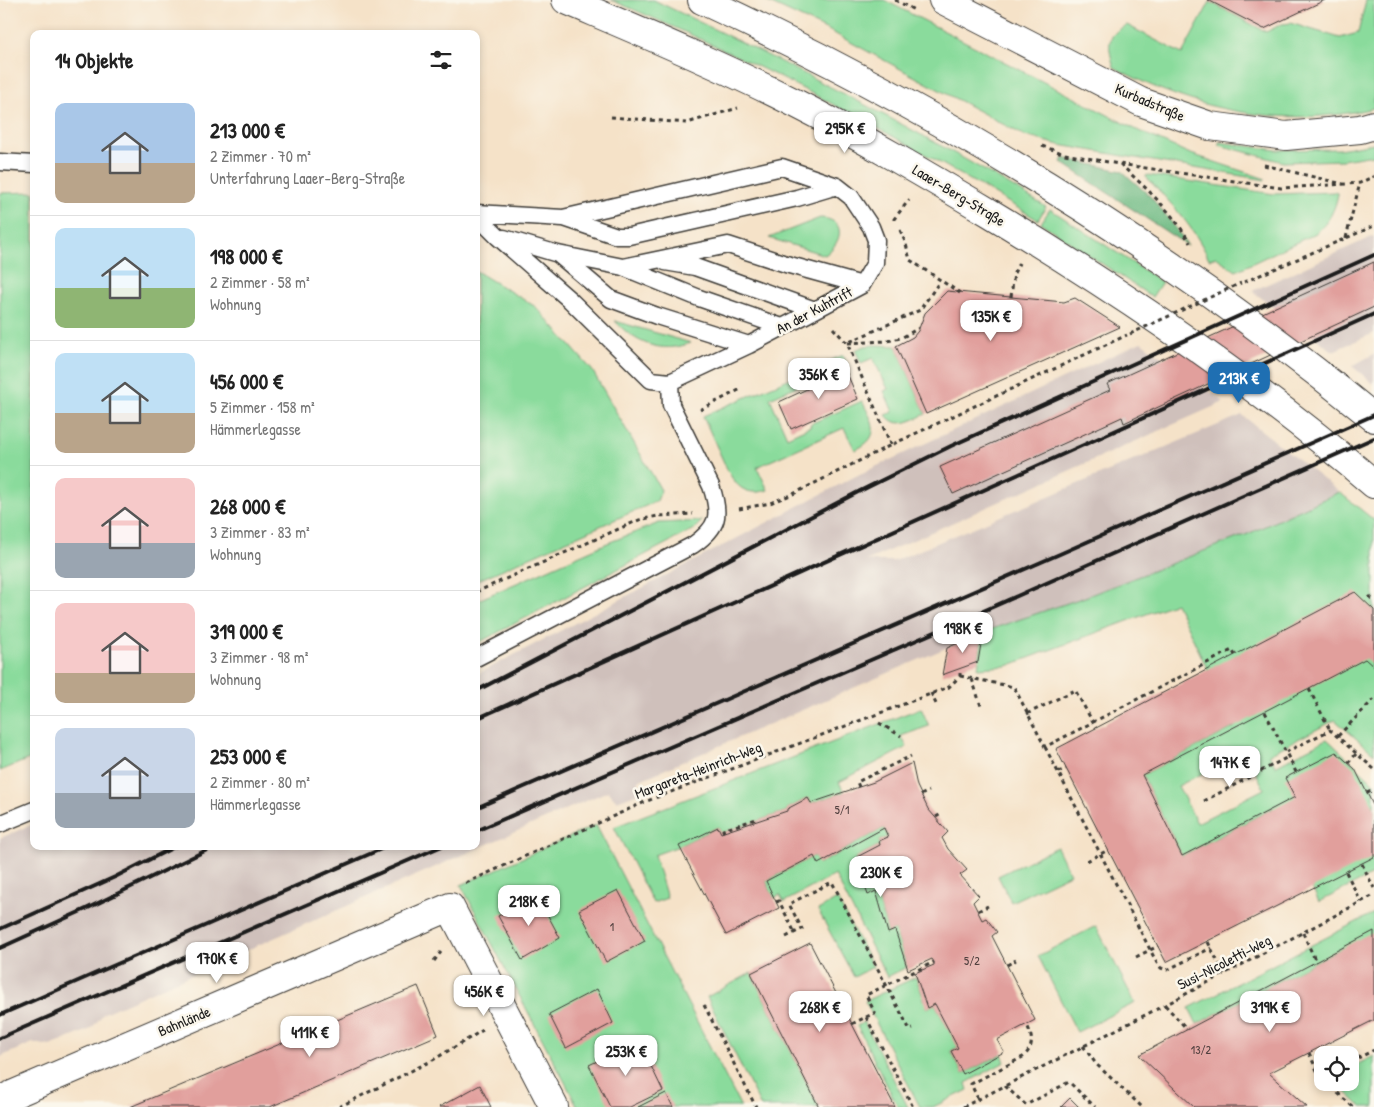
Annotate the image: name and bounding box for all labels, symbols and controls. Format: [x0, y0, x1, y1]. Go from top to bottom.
text: 14 Objekte [55, 46, 133, 75]
icon: filters [427, 46, 455, 74]
street label: Kurbadstraße [1112, 78, 1188, 126]
pin: 295K € [804, 112, 886, 154]
text: 213 000 € [210, 116, 285, 145]
text: 295K € [825, 117, 865, 139]
icon: home [95, 123, 155, 183]
text: 2 Zimmer · 70 m² [210, 145, 311, 167]
street label: Laaer-Berg-Straße [909, 159, 1009, 231]
text: Unterfahrung Laaer-Berg-Straße [210, 167, 405, 189]
text: 198 000 € [210, 242, 282, 271]
icon: home [95, 248, 155, 308]
text: 2 Zimmer · 58 m² [210, 271, 310, 293]
street label: An der Kuhtrift [772, 281, 857, 339]
text: Wohnung [210, 293, 261, 315]
pin: 135K € [950, 300, 1032, 342]
text: 135K € [971, 305, 1011, 327]
pin: 356K € [778, 358, 860, 400]
pin: 213K € [1198, 362, 1280, 404]
text: 356K € [799, 363, 839, 385]
text: 456 000 € [210, 367, 283, 396]
text: 213K € [1219, 367, 1259, 389]
icon: home [95, 373, 155, 433]
text: 5 Zimmer · 158 m² [210, 396, 315, 418]
text: Hämmerlegasse [210, 418, 301, 440]
text: 268 000 € [210, 492, 285, 521]
icon: home [95, 498, 155, 558]
text: 3 Zimmer · 83 m² [210, 521, 310, 543]
text: Wohnung [210, 543, 261, 565]
pin: 198K € [922, 612, 1004, 654]
text: 319 000 € [210, 617, 283, 646]
text: 198K € [944, 617, 982, 639]
icon: home [95, 623, 155, 683]
text: 3 Zimmer · 98 m² [210, 646, 308, 668]
text: Wohnung [210, 668, 261, 690]
street label: Margareta-Heinrich-Weg [632, 736, 765, 804]
text: 253 000 € [210, 742, 286, 771]
pin: 147K € [1189, 746, 1271, 788]
icon: home [95, 748, 155, 808]
text: 147K € [1210, 751, 1250, 773]
text: 2 Zimmer · 80 m² [210, 771, 310, 793]
text: Hämmerlegasse [210, 793, 301, 815]
house number: 5/1 [835, 801, 849, 818]
pin: 230K € [840, 856, 922, 898]
text: 230K € [860, 861, 902, 883]
pin: 218K € [488, 884, 570, 927]
text: 218K € [509, 890, 549, 912]
house number: 1 [610, 918, 614, 935]
street label: Susi-Nicoletti-Weg [1173, 929, 1275, 995]
pin: 170K € [176, 942, 258, 984]
text: 170K € [197, 947, 237, 969]
house number: 5/2 [964, 952, 980, 969]
pin: 456K € [443, 974, 525, 1017]
text: 456K € [465, 980, 503, 1002]
pin: 268K € [779, 990, 861, 1033]
pin: 319K € [1229, 990, 1311, 1033]
text: 268K € [800, 996, 840, 1018]
text: 319K € [1251, 996, 1289, 1018]
street label: Bahnlände [155, 1001, 213, 1041]
pin: 411K € [269, 1016, 351, 1058]
text: 411K € [291, 1021, 329, 1043]
pin: 253K € [585, 1034, 667, 1077]
text: 253K € [605, 1040, 647, 1062]
house number: 13/2 [1191, 1041, 1212, 1058]
map controls [1314, 1046, 1359, 1091]
button: locate [1314, 1046, 1359, 1091]

